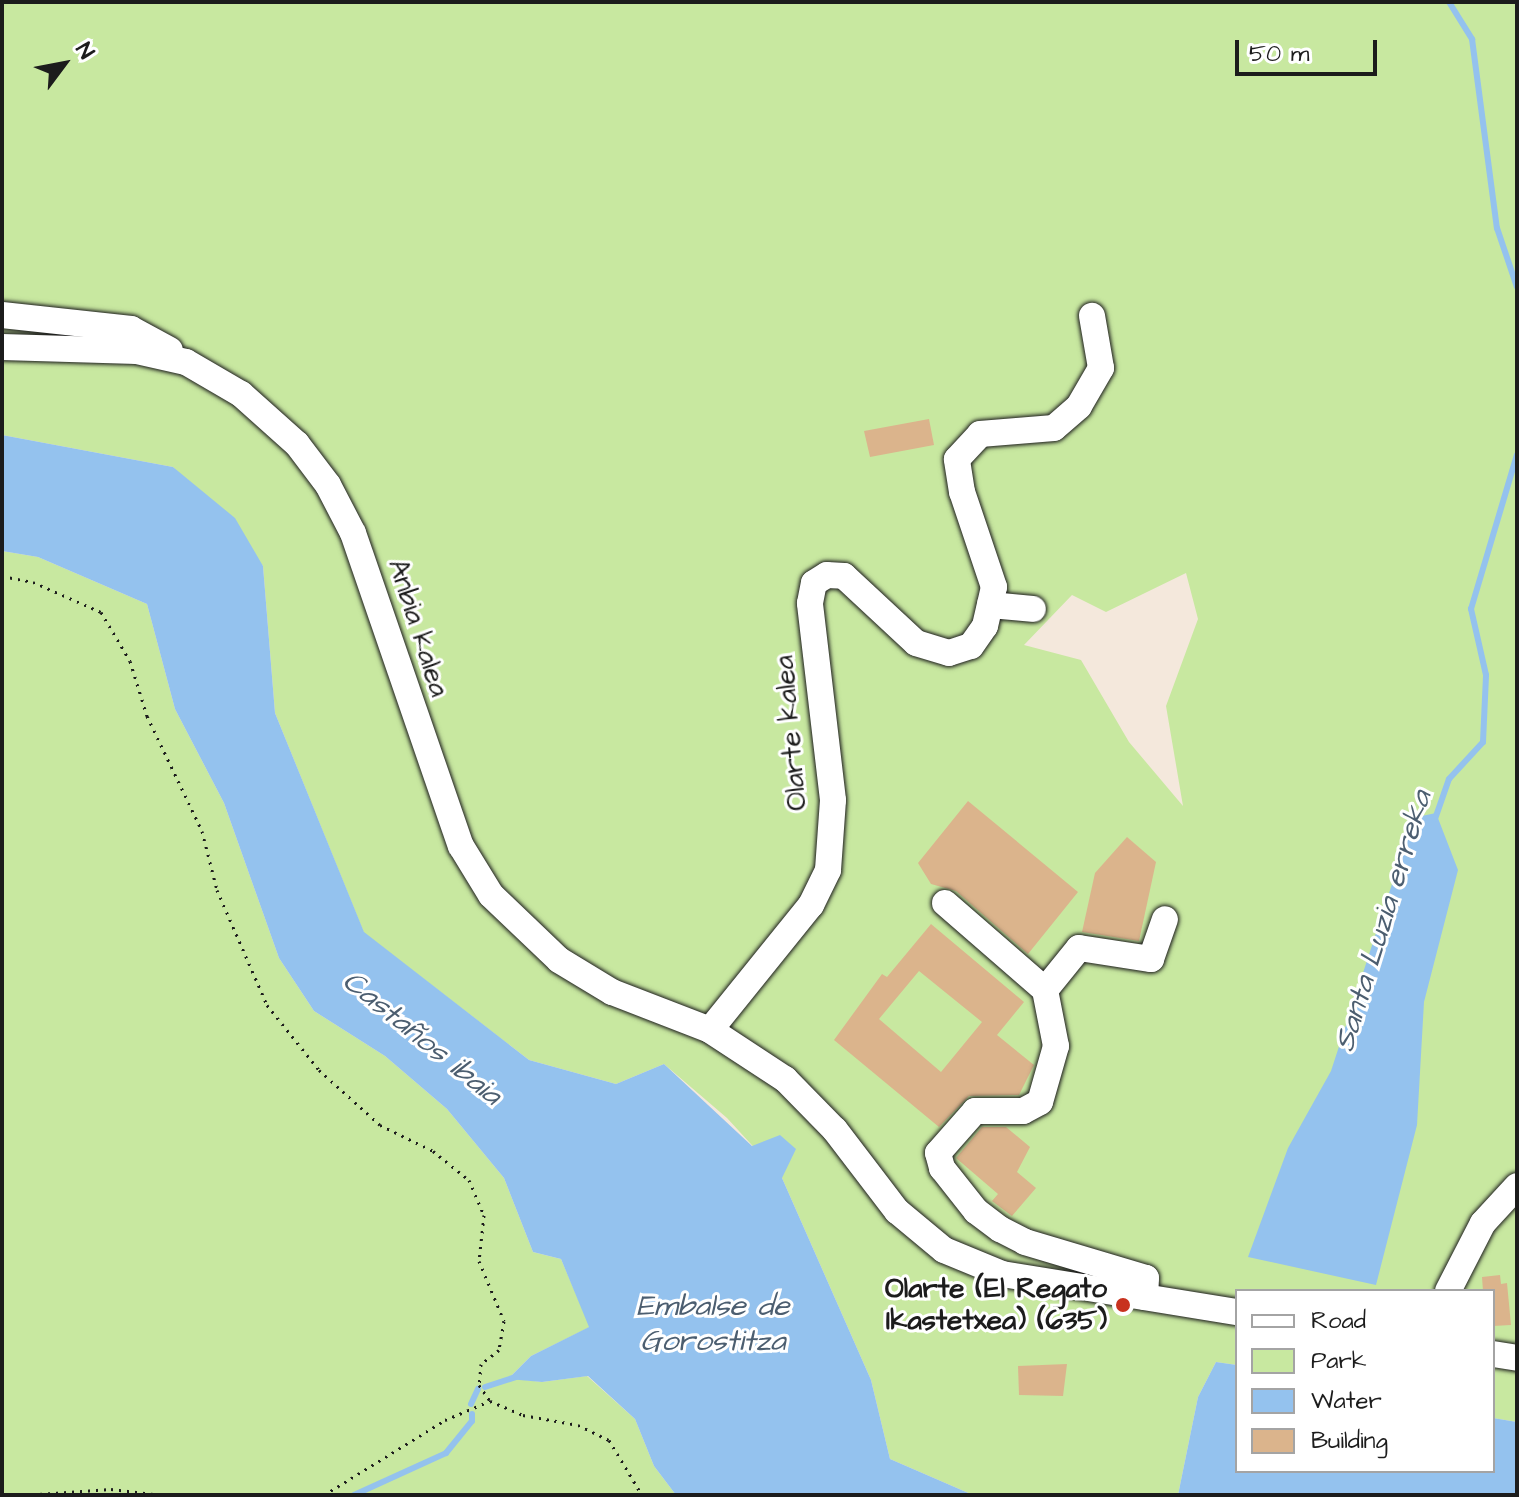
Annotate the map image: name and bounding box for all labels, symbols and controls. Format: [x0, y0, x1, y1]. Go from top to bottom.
north arrow [24, 24, 104, 104]
scale bar [1239, 24, 1381, 74]
text: N [68, 37, 102, 65]
text: 50 m [1249, 37, 1309, 71]
street label: Anbia kalea [380, 555, 456, 701]
street label: Olarte kalea [767, 654, 815, 812]
water label: Santa Luzia erreka [1326, 786, 1440, 1056]
water label: Castaños ibaia [335, 963, 509, 1113]
place label: Olarte (El Regato Ikastetxea) (635) [885, 1272, 1107, 1338]
water label: Embalse de Gorostitza [637, 1288, 789, 1358]
legend [1235, 1289, 1495, 1473]
marker: Olarte (El Regato Ikastetxea) (635) [1114, 1296, 1132, 1314]
text: Road [1311, 1304, 1366, 1338]
text: Park [1311, 1344, 1367, 1378]
text: Water [1311, 1384, 1382, 1418]
text: Building [1311, 1424, 1388, 1458]

